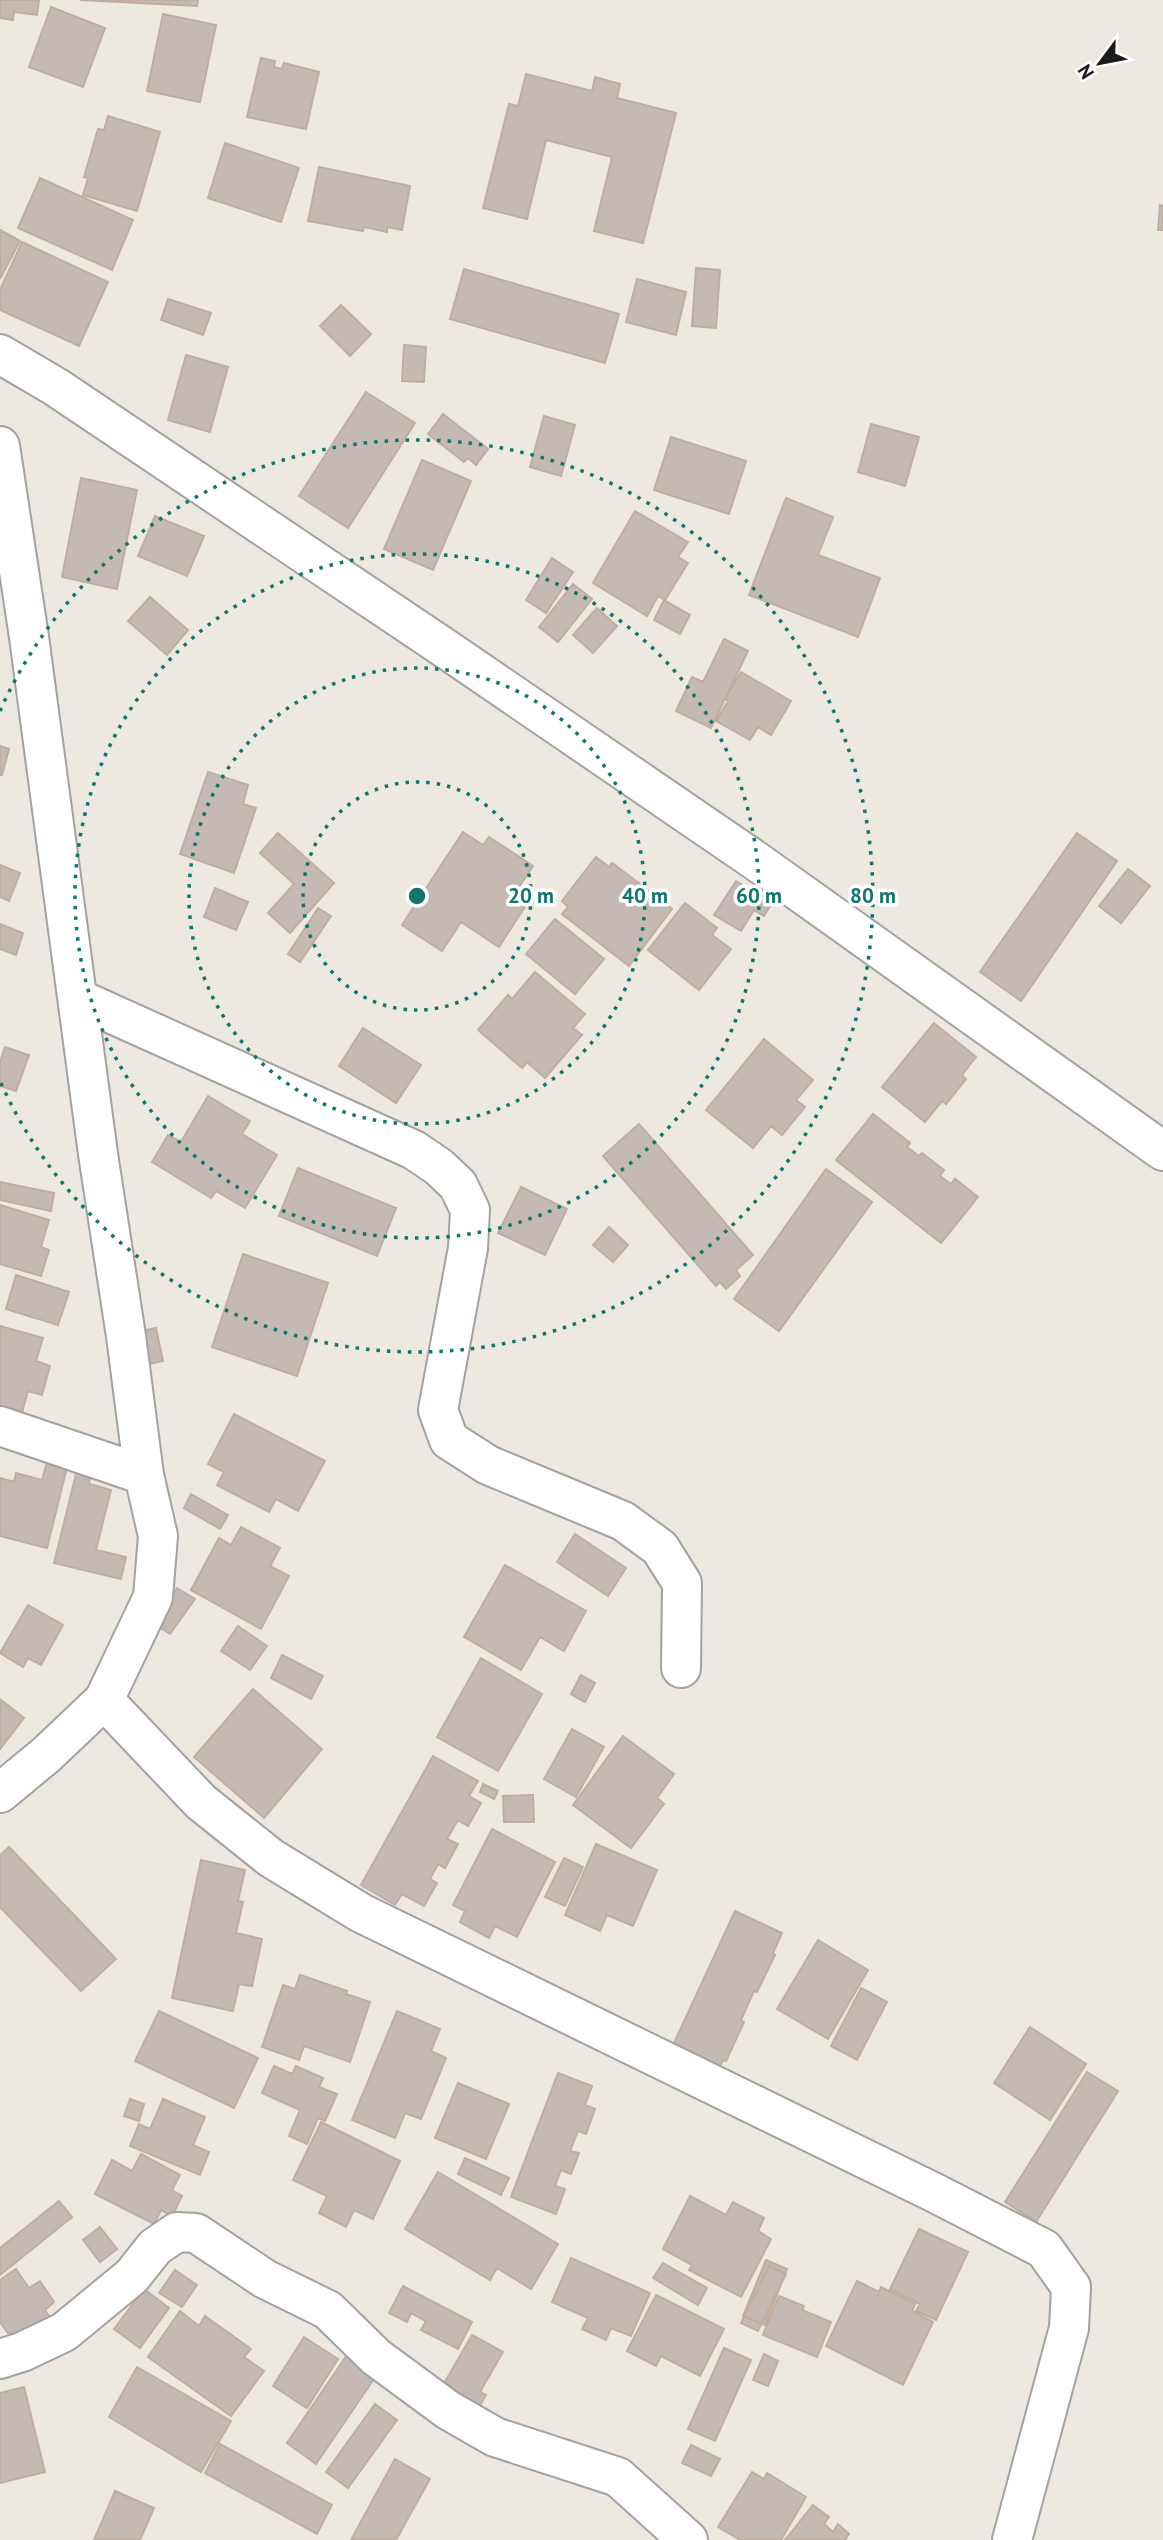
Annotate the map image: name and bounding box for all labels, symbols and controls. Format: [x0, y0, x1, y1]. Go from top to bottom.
north arrow [1065, 28, 1135, 98]
text: N [1072, 60, 1099, 84]
text: 20 m [508, 882, 554, 909]
text: 40 m [622, 882, 668, 909]
text: 60 m [736, 882, 782, 909]
text: 80 m [850, 882, 896, 909]
centre of rings [405, 884, 429, 908]

